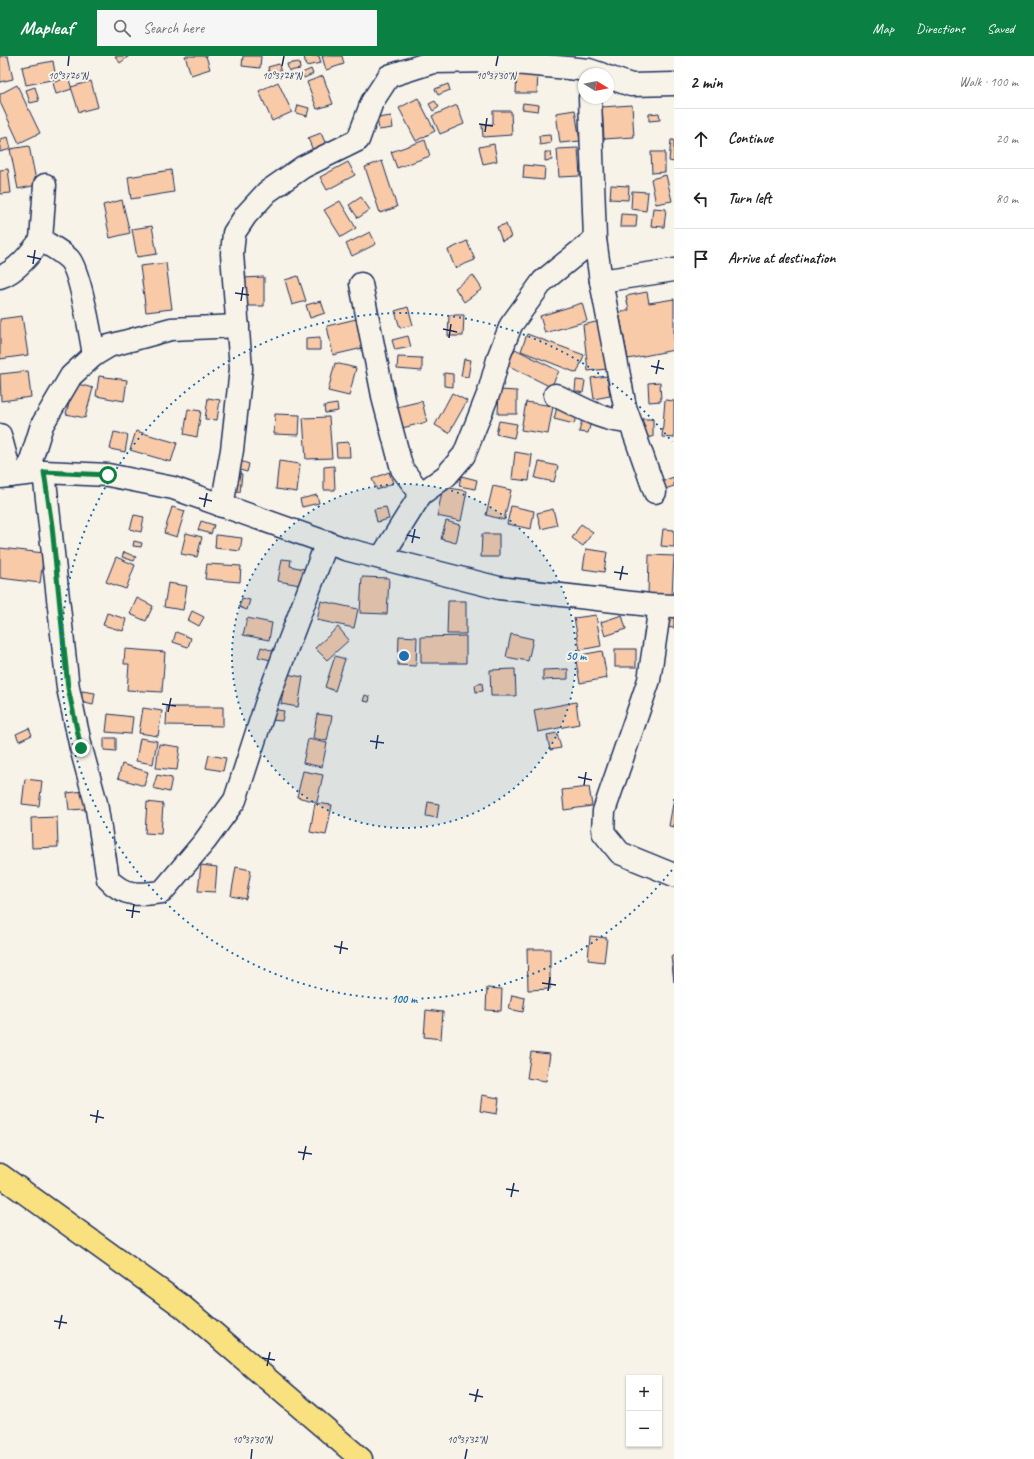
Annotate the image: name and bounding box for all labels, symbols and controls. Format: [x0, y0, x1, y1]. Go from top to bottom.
search box [97, 10, 377, 46]
text: Mapleaf [20, 16, 73, 40]
icon: search [111, 17, 133, 39]
text: Search here [143, 19, 204, 38]
text: Map [873, 20, 894, 37]
text: Directions [916, 20, 965, 37]
text: Saved [987, 20, 1014, 37]
north arrow [578, 68, 614, 104]
text: 10°37'26"N [48, 69, 90, 82]
text: 10°37'28"N [262, 69, 304, 82]
text: 10°37'30"N [476, 69, 518, 82]
text: 2 min [690, 72, 723, 93]
text: Walk · 100 m [959, 74, 1018, 90]
icon: ahead [690, 128, 712, 150]
text: Continue [728, 129, 773, 148]
text: 20 m [996, 131, 1018, 147]
icon: left [690, 188, 712, 210]
text: Turn left [728, 189, 771, 208]
text: 80 m [996, 191, 1018, 207]
icon: arrive [690, 248, 712, 270]
text: Arrive at destination [728, 249, 835, 268]
route start [99, 466, 117, 484]
text: 50 m [566, 648, 587, 664]
centre of rings [397, 649, 411, 663]
route end [72, 739, 90, 757]
text: 100 m [391, 991, 418, 1007]
map controls [626, 1375, 662, 1447]
button: + [626, 1375, 662, 1411]
button: − [626, 1411, 662, 1447]
text: 10°37'30"N [232, 1433, 274, 1446]
text: 10°37'32"N [447, 1433, 489, 1446]

